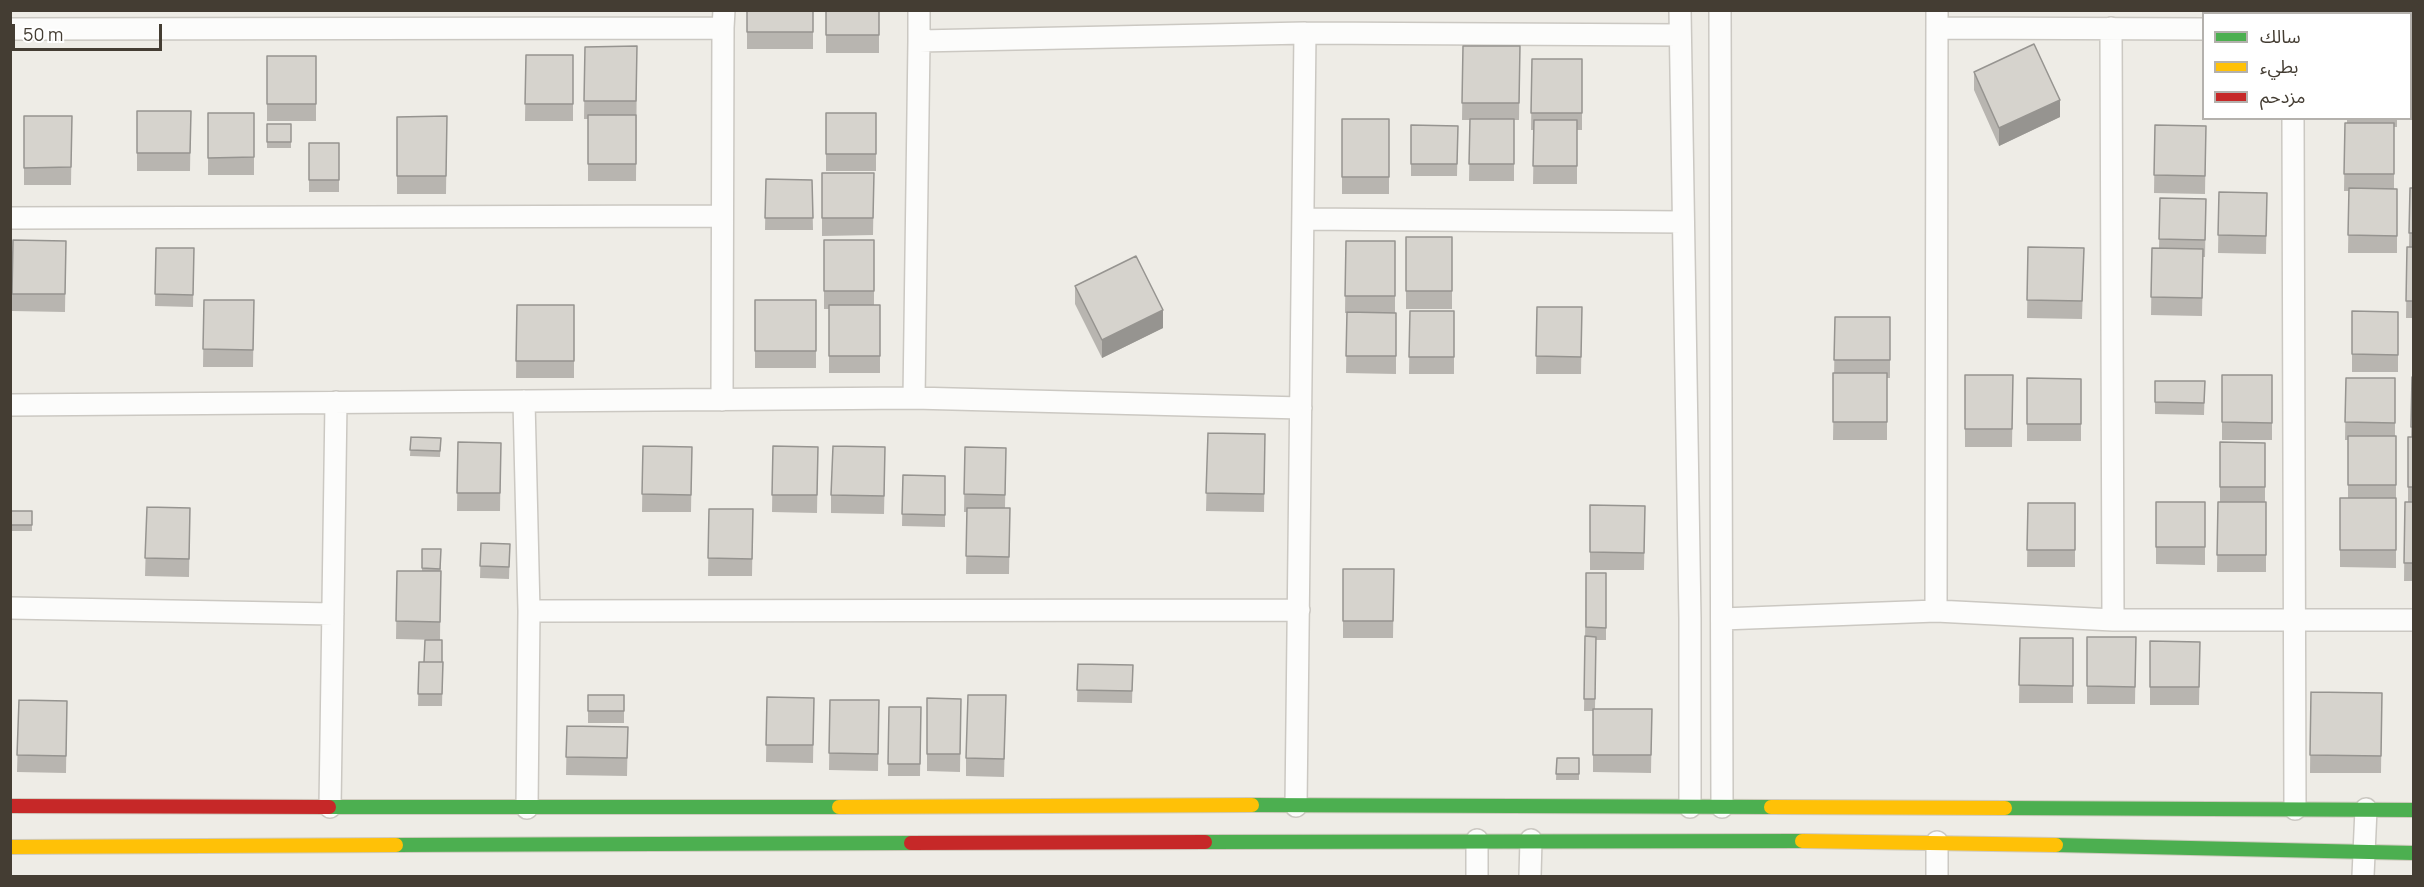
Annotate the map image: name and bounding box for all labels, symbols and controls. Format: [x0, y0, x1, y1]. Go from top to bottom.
scale bar [15, 12, 165, 50]
legend [2202, 12, 2412, 120]
text: 50 m [23, 22, 63, 46]
text: سالك [2260, 24, 2301, 48]
text: بطيء [2260, 54, 2298, 78]
text: مزدحم [2260, 84, 2305, 108]

